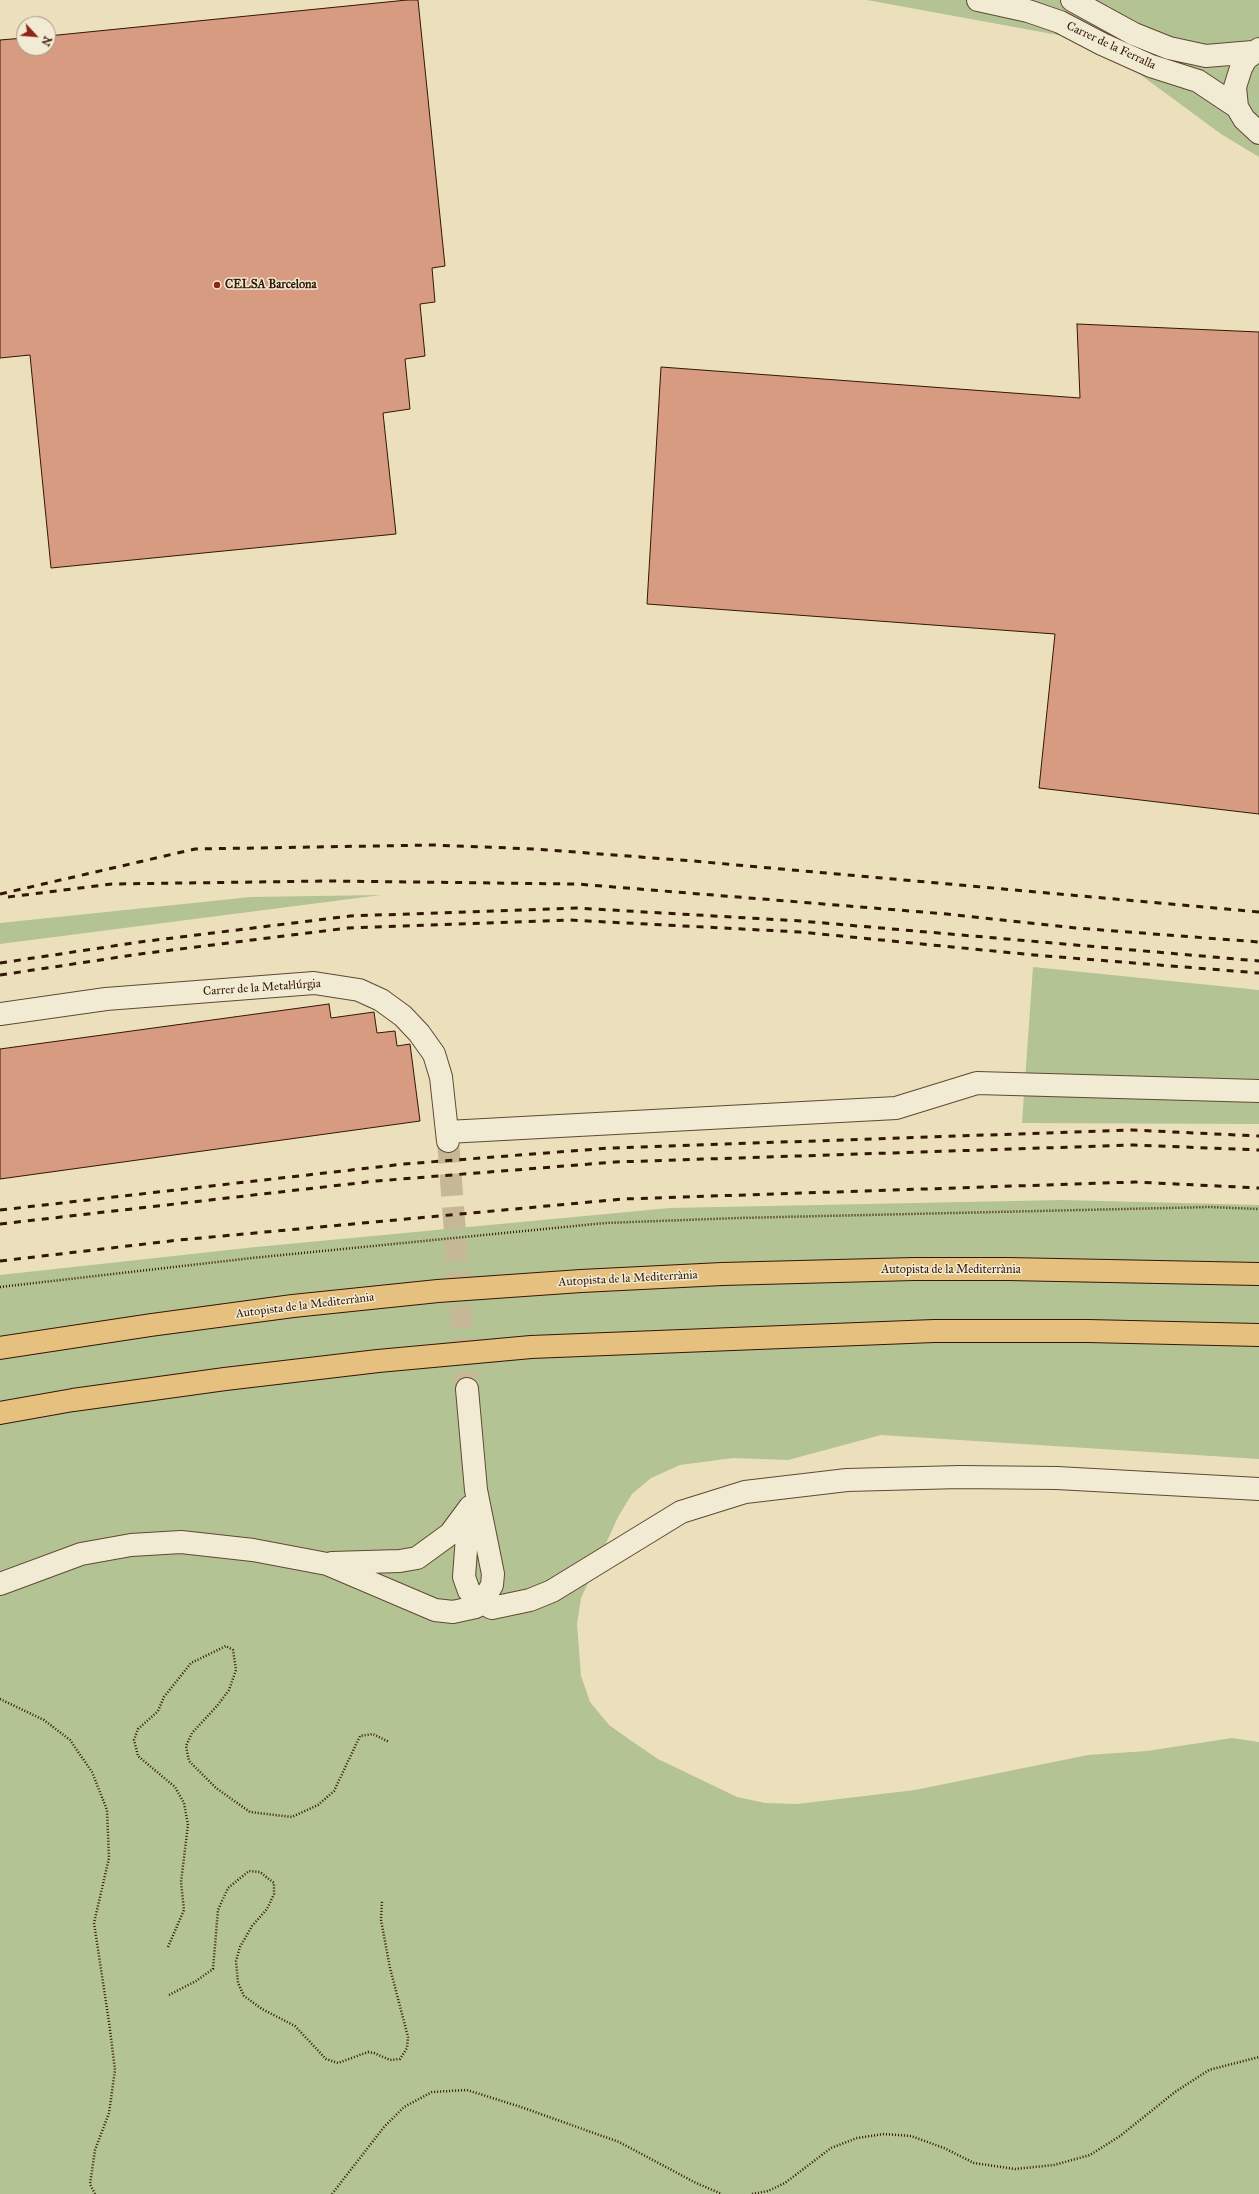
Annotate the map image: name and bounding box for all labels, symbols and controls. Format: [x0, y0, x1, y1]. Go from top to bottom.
north arrow [16, 16, 56, 56]
street label: Carrer de la Ferralla [1064, 19, 1158, 73]
text: N [38, 34, 54, 48]
place label: CELSA Barcelona [225, 278, 317, 292]
marker: CELSA Barcelona [212, 280, 222, 290]
street label: Carrer de la Metal·lúrgia [203, 977, 321, 999]
street label: Autopista de la Mediterrània [881, 1263, 1021, 1277]
street label: Autopista de la Mediterrània [558, 1268, 698, 1290]
street label: Autopista de la Mediterrània [235, 1290, 375, 1322]

